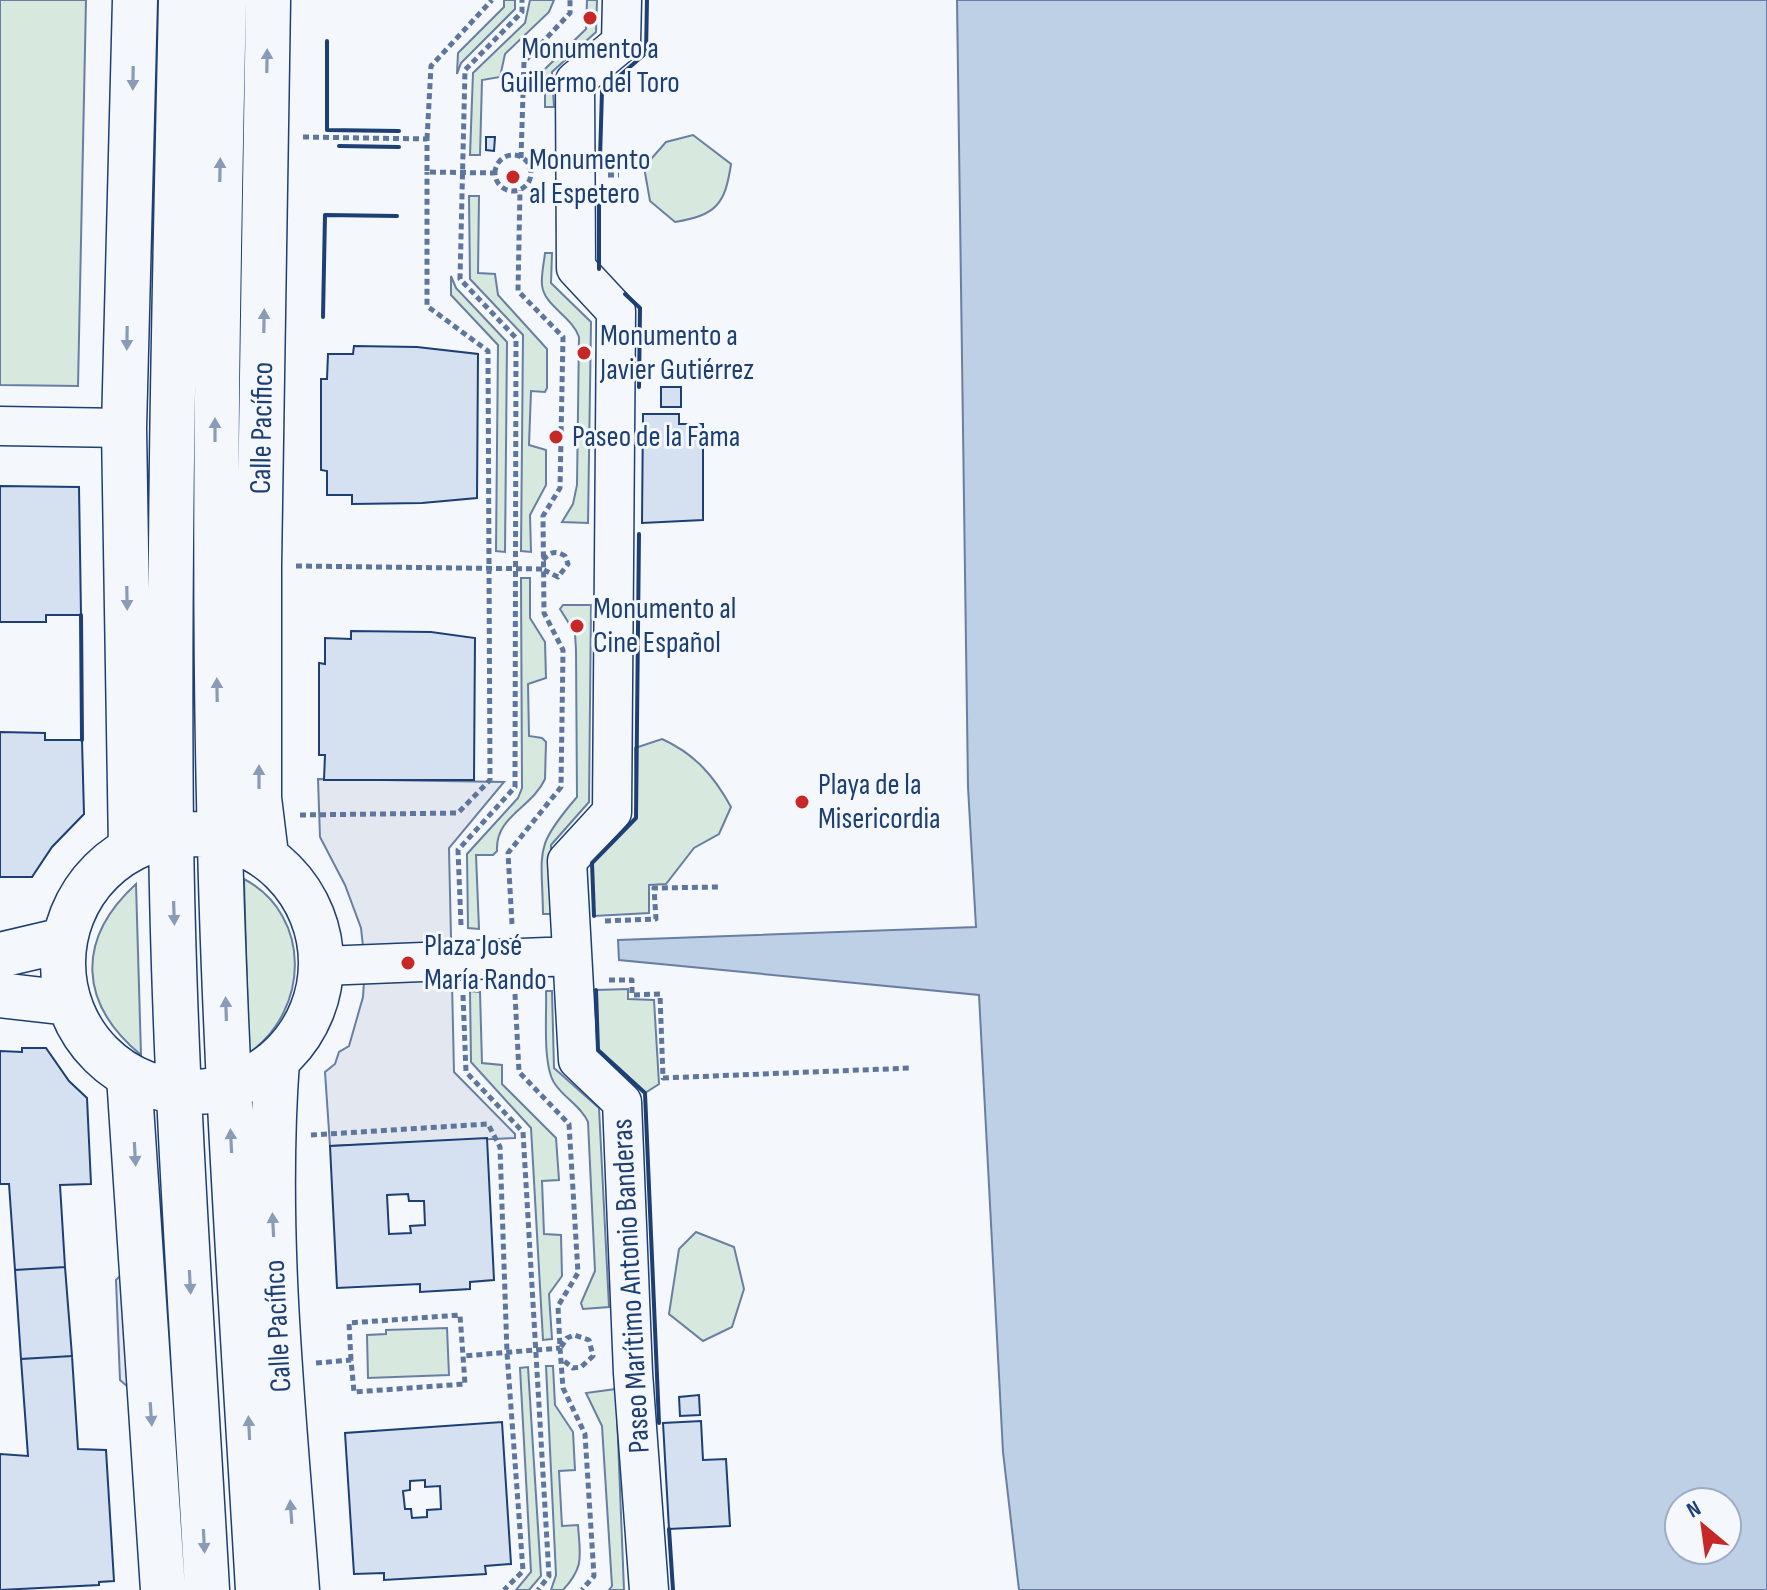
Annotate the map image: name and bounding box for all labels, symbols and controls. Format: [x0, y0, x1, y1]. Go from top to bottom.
marker: Monumento a Guillermo del Toro [581, 9, 599, 27]
place label: Monumento a Guillermo del Toro [500, 31, 680, 101]
one-way arrow [261, 48, 274, 73]
one-way arrow [127, 66, 139, 91]
place label: Monumento al Espetero [529, 142, 650, 212]
one-way arrow [214, 157, 227, 182]
marker: Monumento al Espetero [504, 168, 522, 186]
one-way arrow [258, 308, 271, 333]
place label: Monumento a Javier Gutiérrez [599, 318, 754, 388]
one-way arrow [120, 326, 133, 351]
marker: Monumento a Javier Gutiérrez [575, 344, 593, 362]
street label: Calle Pacífico [243, 361, 281, 495]
one-way arrow [209, 417, 221, 442]
place label: Paseo de la Fama [572, 419, 740, 455]
marker: Paseo de la Fama [547, 428, 565, 446]
one-way arrow [121, 586, 133, 611]
place label: Monumento al Cine Español [593, 591, 736, 661]
marker: Monumento al Cine Español [568, 617, 586, 635]
one-way arrow [211, 677, 224, 702]
one-way arrow [253, 764, 265, 789]
place label: Playa de la Misericordia [818, 767, 941, 837]
marker: Playa de la Misericordia [793, 793, 811, 811]
one-way arrow [167, 901, 180, 926]
place label: Plaza José María Rando [424, 928, 547, 998]
marker: Plaza José María Rando [399, 954, 417, 972]
one-way arrow [219, 996, 232, 1021]
street label: Paseo Marítimo Antonio Banderas [604, 1118, 658, 1454]
one-way arrow [225, 1128, 238, 1153]
one-way arrow [129, 1142, 142, 1167]
one-way arrow [266, 1212, 279, 1237]
street label: Calle Pacífico [257, 1259, 299, 1393]
one-way arrow [184, 1270, 197, 1295]
one-way arrow [145, 1402, 158, 1427]
one-way arrow [242, 1415, 255, 1440]
north arrow [1663, 1486, 1743, 1566]
text: N [1682, 1495, 1706, 1524]
one-way arrow [284, 1499, 297, 1524]
one-way arrow [198, 1529, 211, 1554]

